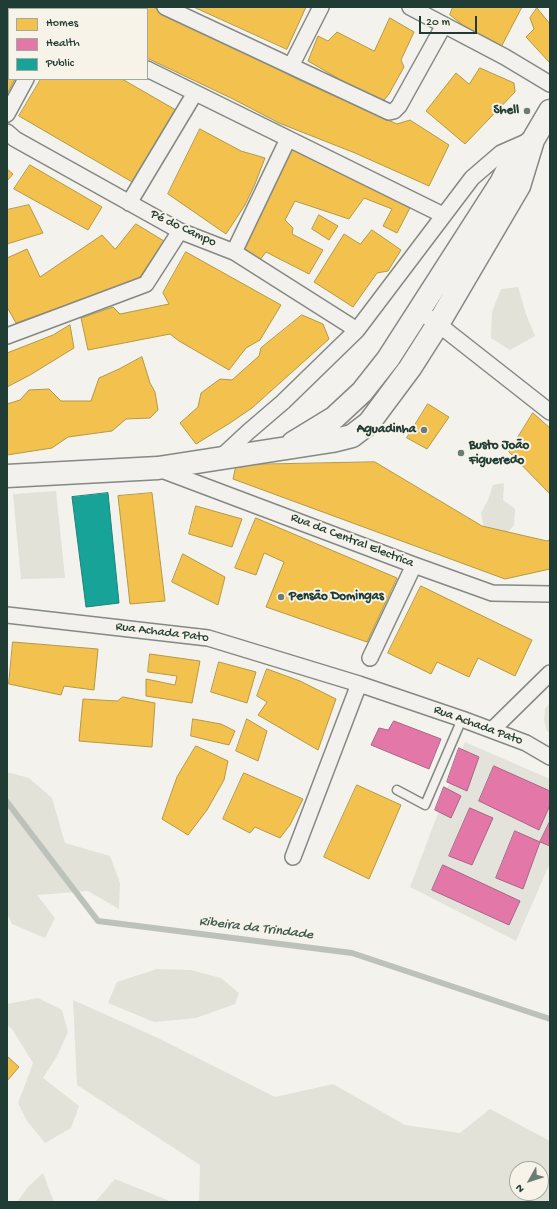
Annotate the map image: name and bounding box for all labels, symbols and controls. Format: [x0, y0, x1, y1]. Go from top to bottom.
legend [8, 8, 148, 80]
scale bar [421, 8, 479, 34]
text: 20 m [426, 16, 450, 30]
text: Homes [46, 17, 78, 31]
text: Health [46, 37, 80, 51]
text: Public [46, 57, 74, 71]
place label: Shell [494, 103, 519, 119]
marker: Shell [522, 106, 532, 116]
street label: Pé do Campo [148, 207, 218, 251]
place label: Aguadinha [357, 422, 416, 438]
marker: Aguadinha [419, 425, 429, 435]
place label: Busto João Figueredo [469, 438, 529, 469]
marker: Busto João Figueredo [456, 448, 466, 458]
street label: Rua da Central Electrica [288, 510, 416, 572]
place label: Pensão Domingas [289, 589, 384, 605]
marker: Pensão Domingas [276, 592, 286, 602]
street label: Rua Achada Pato [114, 620, 210, 646]
street label: Rua Achada Pato [431, 703, 525, 749]
water label: Ribeira da Trindade [198, 914, 314, 944]
north arrow [509, 1161, 549, 1201]
text: N [514, 1181, 527, 1194]

